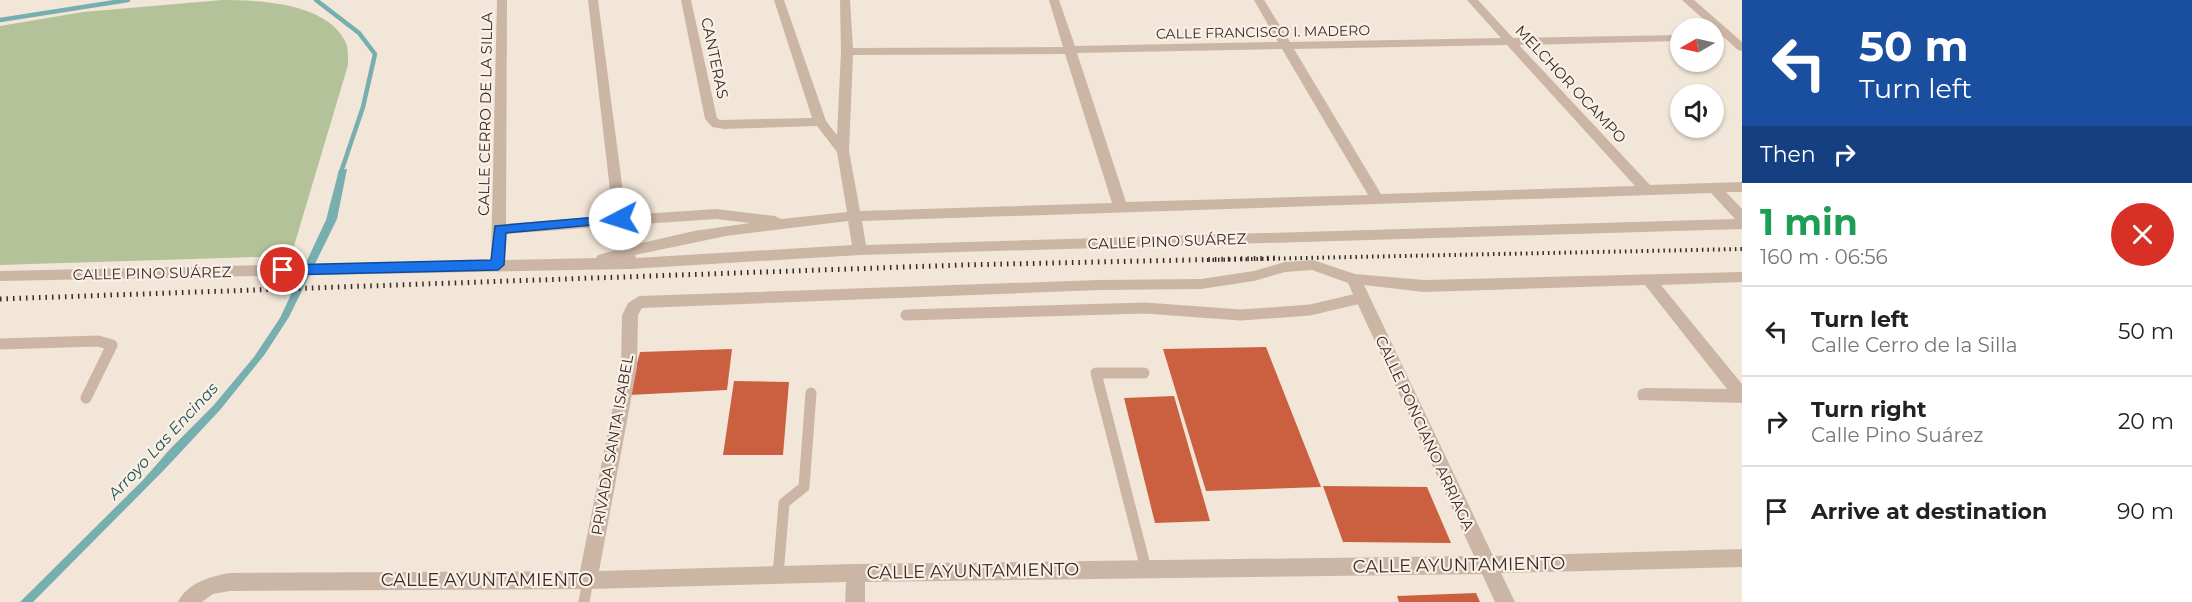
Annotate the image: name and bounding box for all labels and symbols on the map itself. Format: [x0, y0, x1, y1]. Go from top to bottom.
street label: CALLE CERRO DE LA SILLA [474, 12, 496, 216]
street label: CANTERAS [697, 16, 733, 100]
north arrow [1670, 18, 1724, 72]
street label: CALLE FRANCISCO I. MADERO [1156, 21, 1371, 43]
street label: MELCHOR OCAMPO [1511, 21, 1631, 147]
position arrow [588, 187, 652, 251]
street label: CALLE PINO SUÁREZ [1087, 229, 1247, 253]
pin [257, 244, 308, 295]
street label: CALLE PINO SUÁREZ [72, 262, 232, 284]
street label: CALLE PONCIANO ARRIAGA [1371, 333, 1479, 534]
street label: PRIVADA SANTA ISABEL [587, 353, 637, 537]
water label: Arroyo Las Encinas [103, 379, 222, 504]
street label: CALLE AYUNTAMIENTO [1352, 552, 1566, 578]
street label: CALLE AYUNTAMIENTO [866, 558, 1080, 584]
street label: CALLE AYUNTAMIENTO [381, 569, 593, 591]

